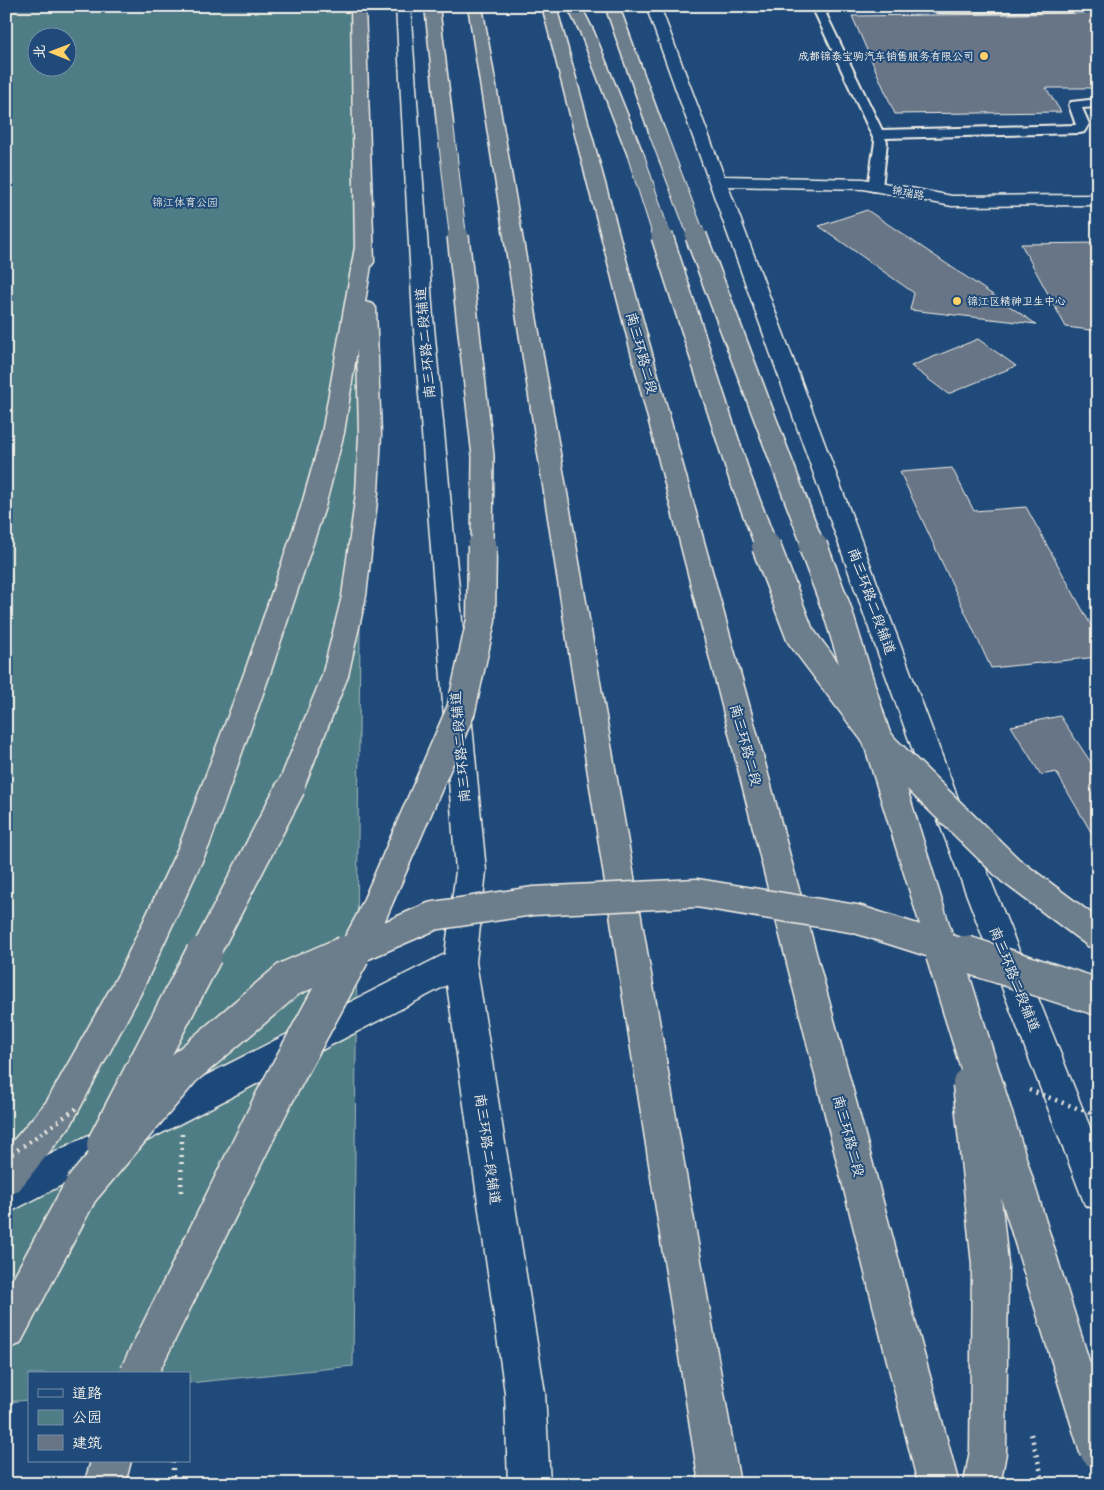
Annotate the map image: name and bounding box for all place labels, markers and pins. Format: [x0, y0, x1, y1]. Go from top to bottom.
place label: 成都锦泰宝驹汽车销售服务有限公司 [798, 49, 974, 64]
marker: 成都锦泰宝驹汽车销售服务有限公司 [978, 50, 990, 62]
place label: 锦江区精神卫生中心 [967, 294, 1066, 309]
marker: 锦江区精神卫生中心 [951, 295, 963, 307]

